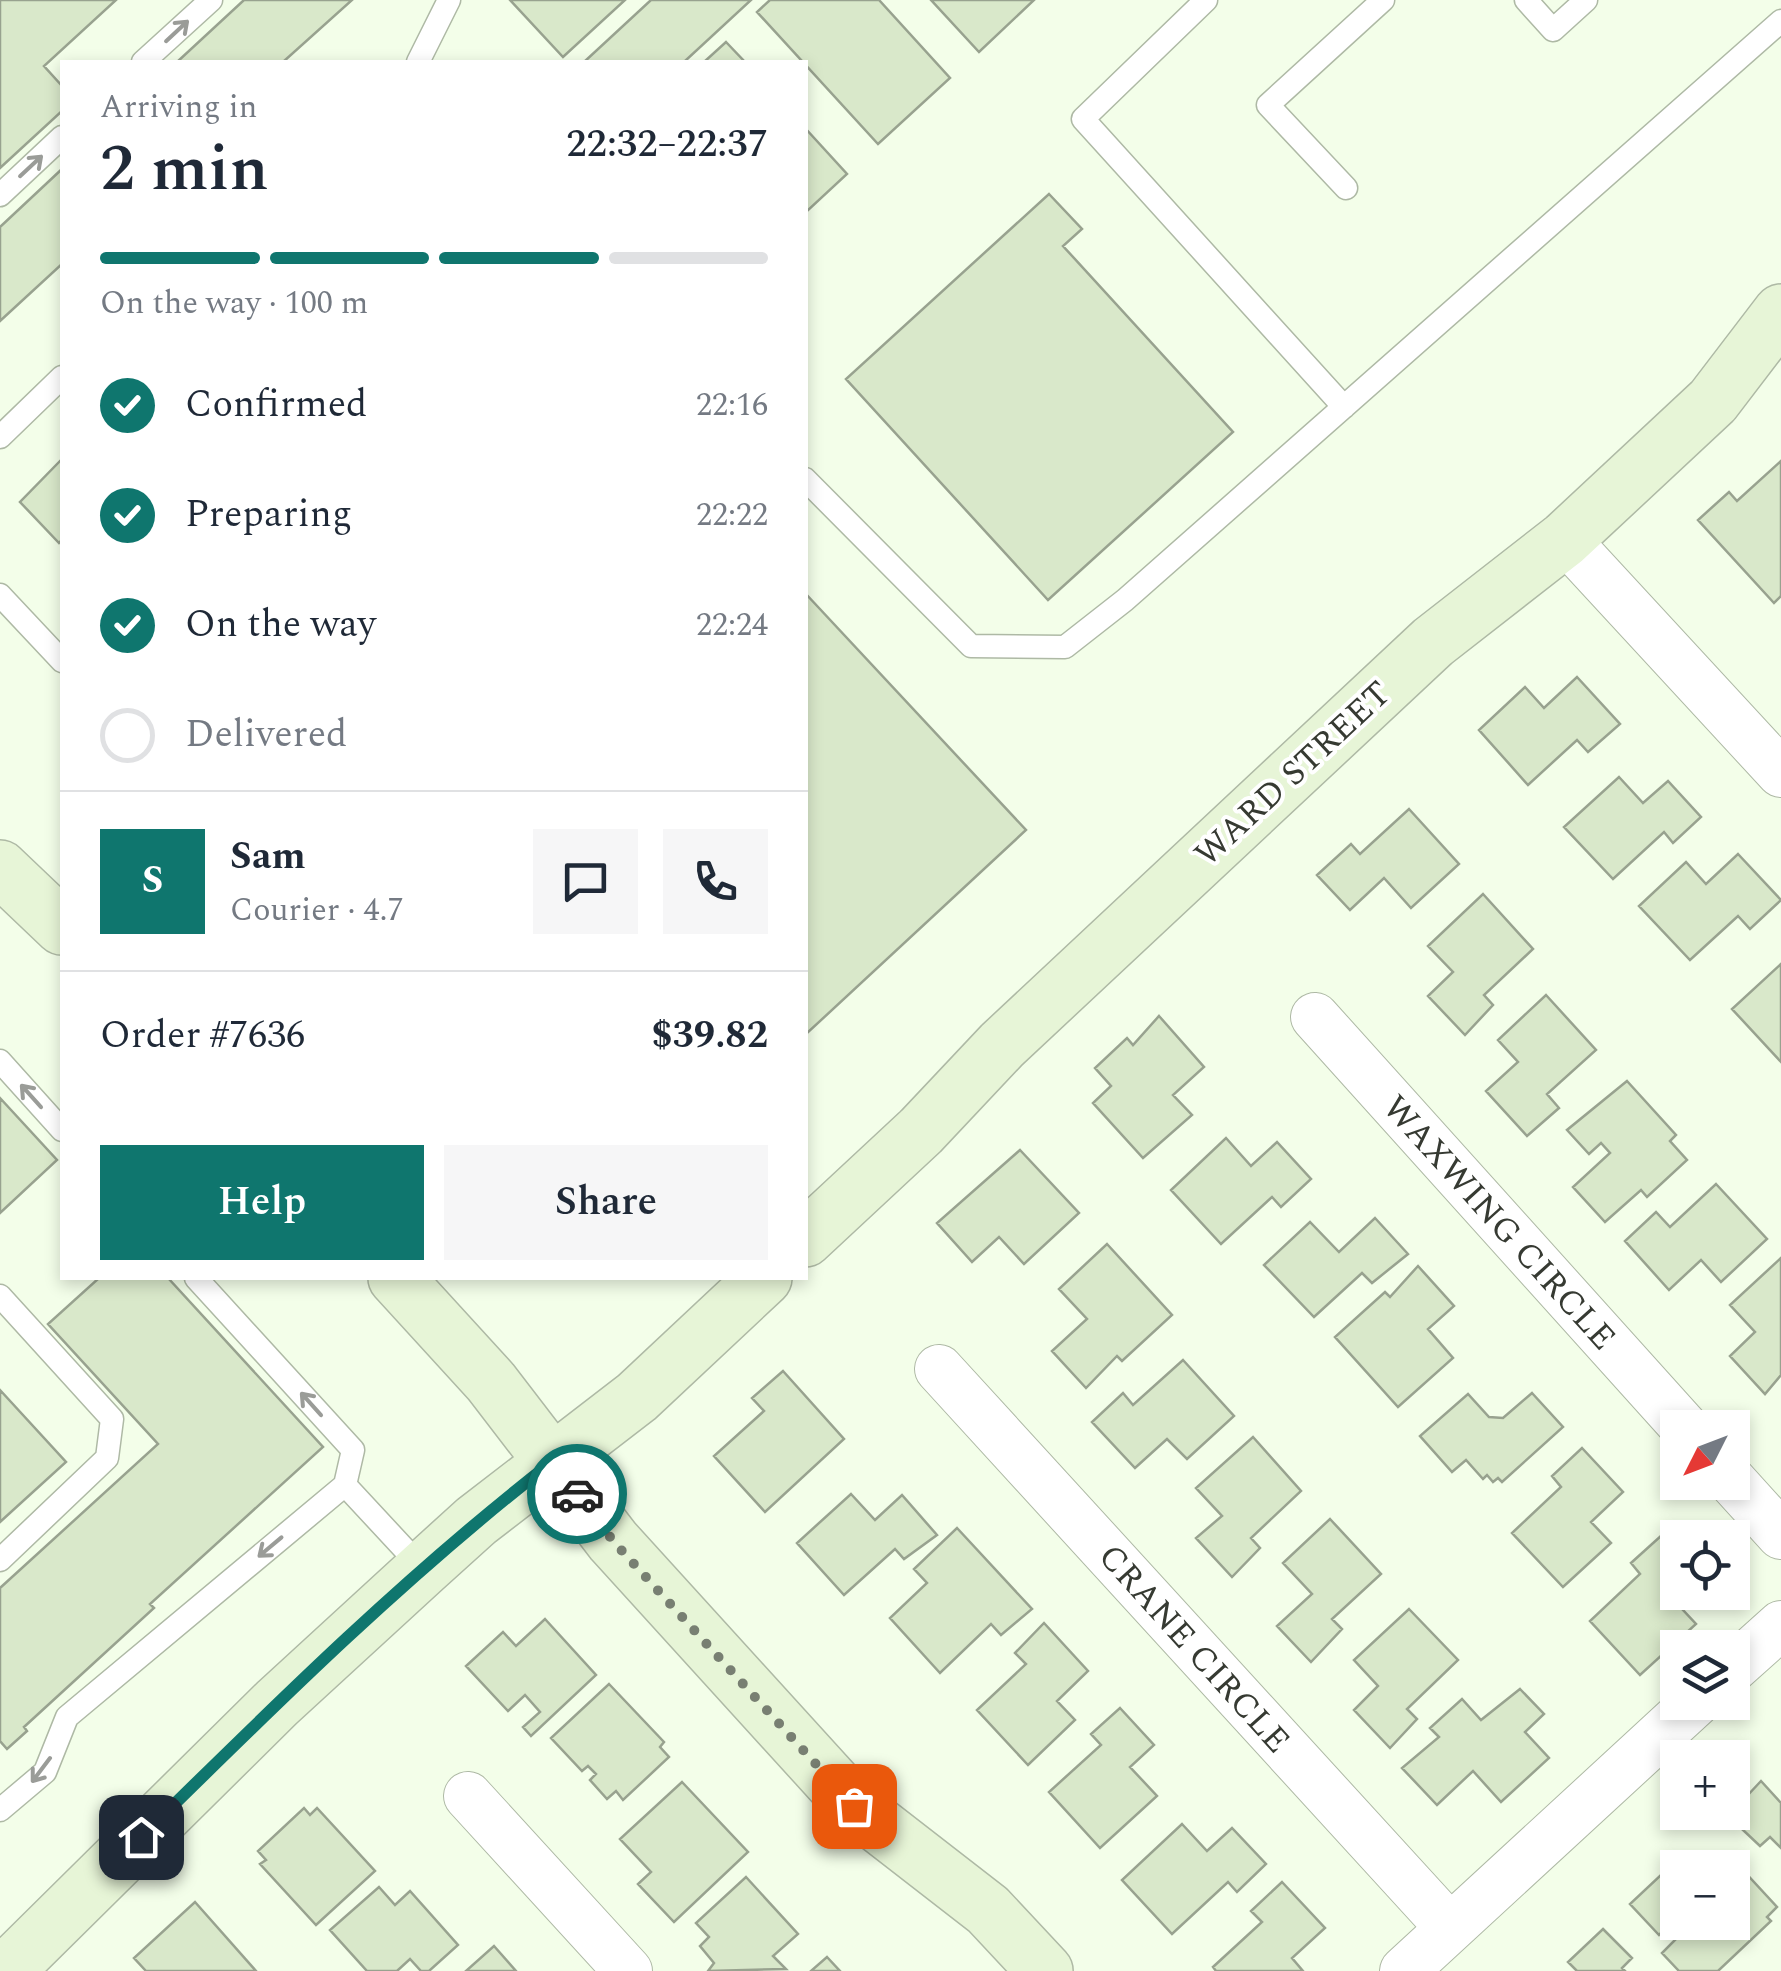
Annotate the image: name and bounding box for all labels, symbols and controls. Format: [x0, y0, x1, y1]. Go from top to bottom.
one-way arrow [164, 20, 189, 43]
text: Arriving in [100, 83, 257, 132]
text: 22:32–22:37 [566, 116, 768, 174]
text: 2 min [100, 120, 269, 219]
one-way arrow [18, 155, 43, 178]
text: On the way · 100 m [100, 279, 368, 328]
text: Confirmed [185, 376, 367, 434]
icon: check [100, 378, 155, 433]
text: 22:16 [696, 381, 768, 430]
text: Preparing [185, 486, 352, 544]
icon: check [100, 488, 155, 543]
text: 22:22 [696, 491, 768, 540]
text: On the way [185, 596, 376, 654]
icon: check [100, 598, 155, 653]
text: 22:24 [696, 601, 768, 650]
street label: WARD STREET [1183, 669, 1404, 880]
text: Delivered [185, 706, 347, 764]
text: Sam [230, 828, 306, 886]
button: chat [533, 829, 638, 934]
button: phone [663, 829, 768, 934]
text: S [142, 852, 163, 910]
text: Courier · 4.7 [230, 886, 403, 935]
text: Order #7636 [100, 1007, 305, 1065]
text: $39.82 [651, 1007, 768, 1065]
street label: WAXWING CIRCLE [1369, 1083, 1628, 1363]
one-way arrow [20, 1084, 43, 1109]
button: Help [100, 1145, 424, 1260]
button: Share [444, 1145, 768, 1260]
one-way arrow [300, 1392, 323, 1417]
north arrow [1660, 1410, 1750, 1500]
map controls [1660, 1410, 1750, 1940]
courier [527, 1444, 627, 1544]
icon: car [550, 1467, 605, 1522]
button: locate [1660, 1520, 1750, 1610]
street label: CRANE CIRCLE [1085, 1532, 1303, 1766]
one-way arrow [257, 1536, 283, 1558]
button: layers [1660, 1630, 1750, 1720]
button: + [1660, 1740, 1750, 1830]
one-way arrow [31, 1756, 52, 1784]
pin [812, 1764, 897, 1849]
icon: bag [827, 1779, 882, 1834]
pin [99, 1795, 184, 1880]
icon: home [114, 1810, 169, 1865]
button: − [1660, 1850, 1750, 1940]

